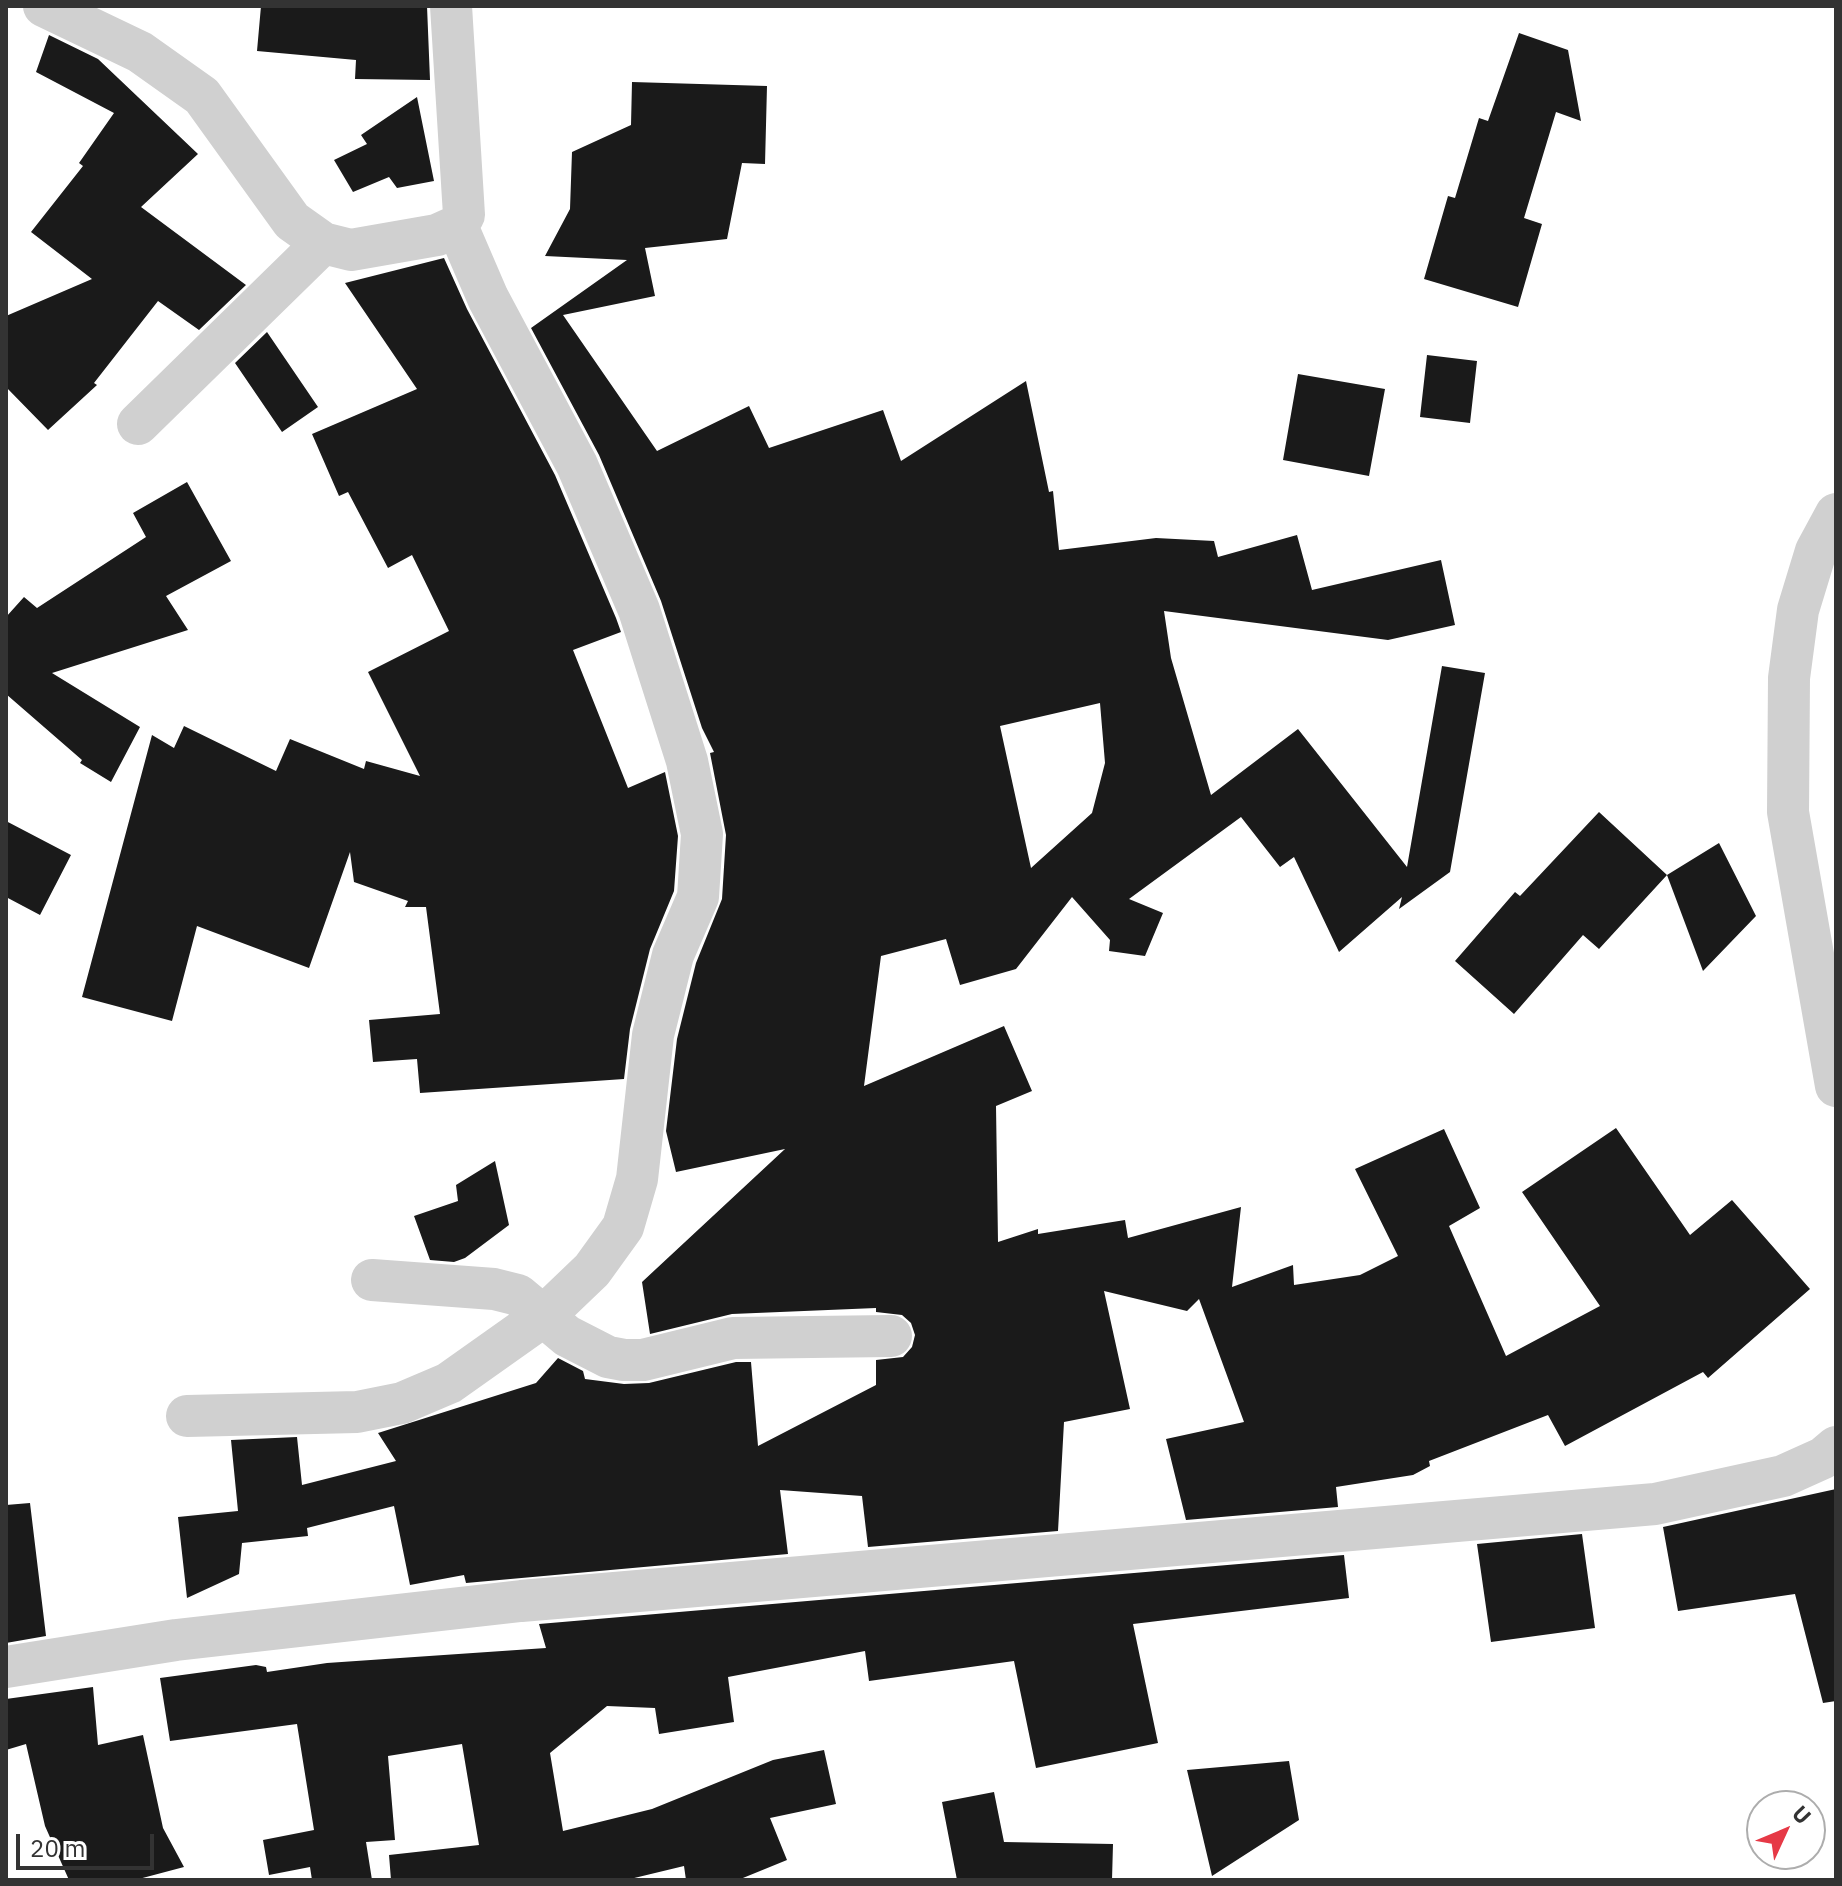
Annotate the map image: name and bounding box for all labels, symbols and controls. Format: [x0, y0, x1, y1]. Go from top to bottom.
north arrow [1746, 1790, 1826, 1870]
text: U [1786, 1799, 1818, 1830]
scale bar [20, 1818, 158, 1868]
text: 20 m [30, 1832, 85, 1864]

